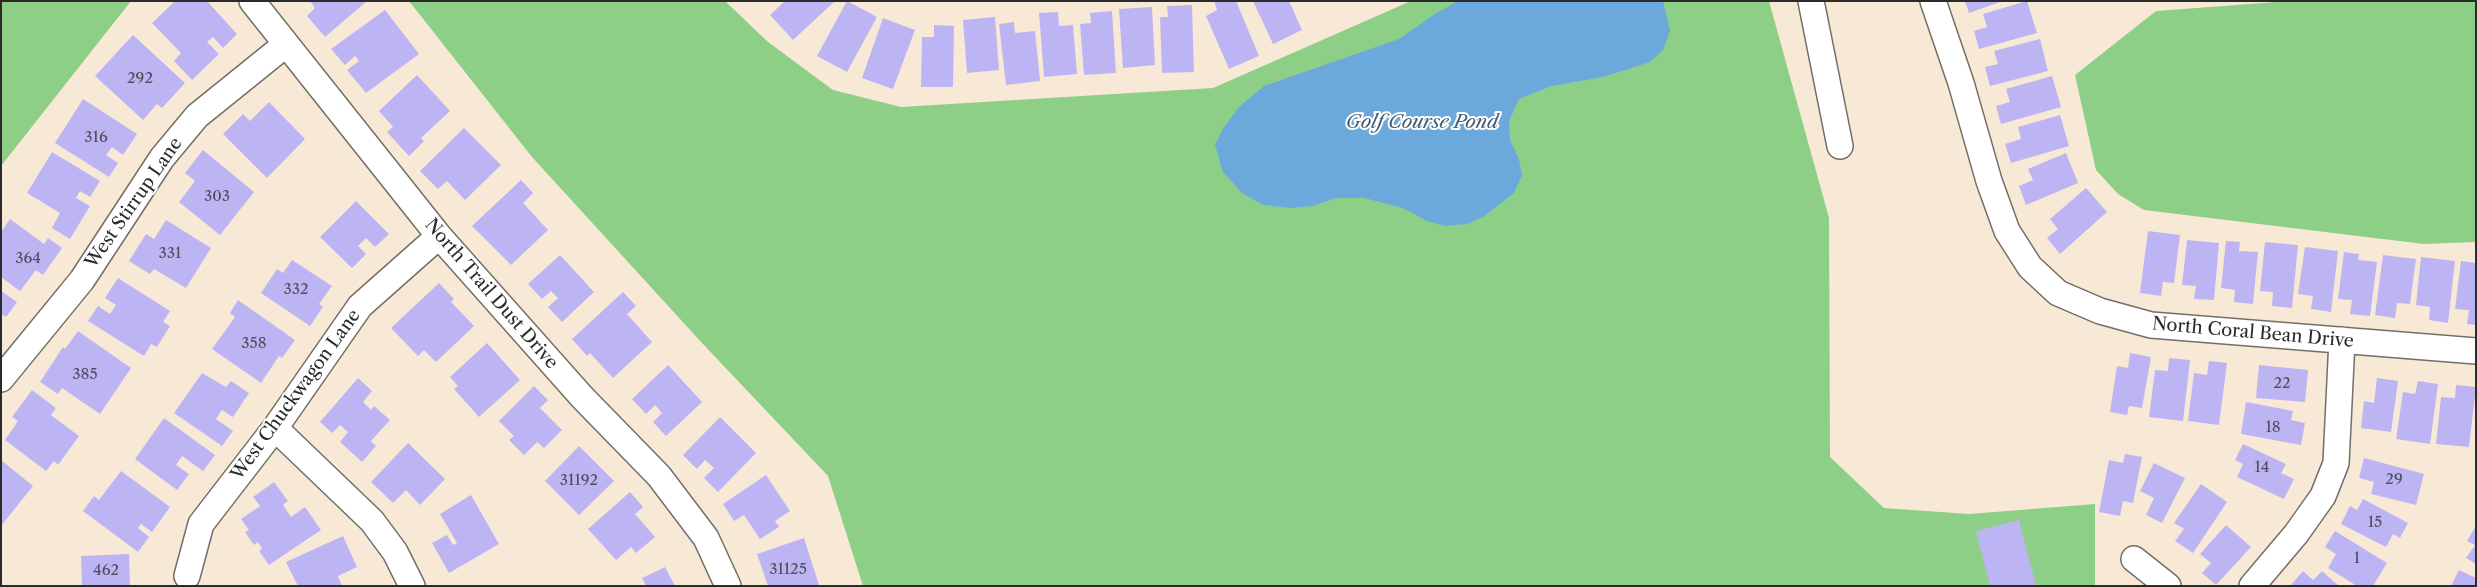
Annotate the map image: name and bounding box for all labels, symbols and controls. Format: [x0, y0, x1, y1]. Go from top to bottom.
house number: 292 [127, 70, 153, 88]
water label: Golf Course Pond [1346, 112, 1498, 134]
house number: 316 [84, 129, 108, 147]
street label: West Stirrup Lane [81, 134, 187, 272]
house number: 303 [204, 188, 230, 206]
street label: North Trail Dust Drive [420, 215, 562, 373]
house number: 331 [159, 245, 181, 263]
house number: 364 [15, 250, 41, 268]
house number: 332 [283, 281, 309, 299]
street label: West Chuckwagon Lane [227, 305, 365, 485]
street label: North Coral Bean Drive [2151, 313, 2355, 353]
house number: 358 [241, 335, 267, 353]
house number: 385 [72, 366, 98, 384]
house number: 22 [2273, 375, 2291, 393]
house number: 18 [2265, 419, 2281, 437]
house number: 14 [2255, 459, 2269, 477]
house number: 29 [2385, 471, 2403, 489]
house number: 31192 [560, 472, 598, 490]
house number: 15 [2368, 514, 2382, 532]
house number: 1 [2354, 550, 2360, 568]
house number: 31125 [769, 561, 807, 579]
house number: 462 [93, 562, 119, 580]

